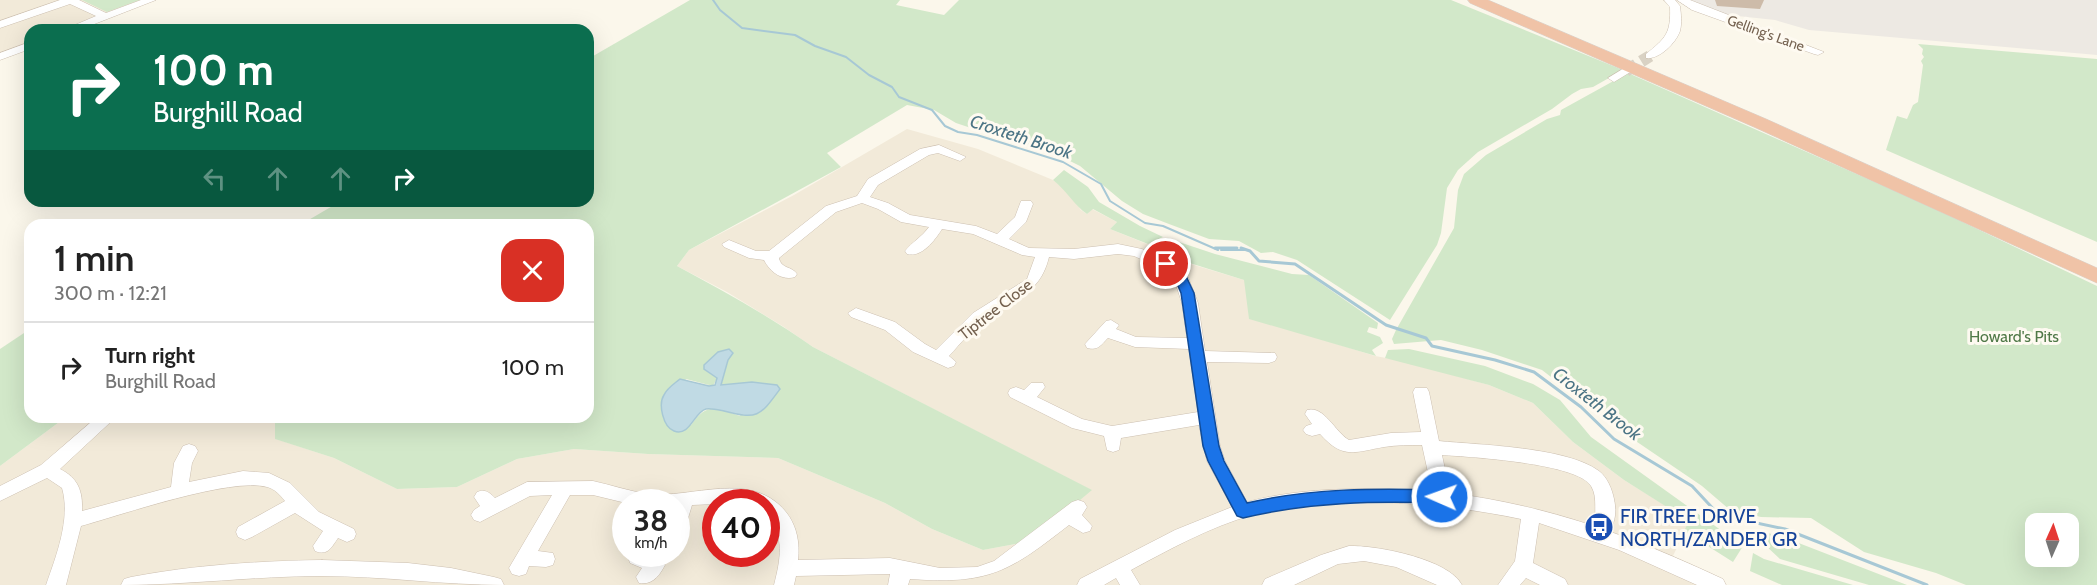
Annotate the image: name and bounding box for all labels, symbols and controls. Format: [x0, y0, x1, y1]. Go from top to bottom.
street label: Gelling's Lane [1725, 11, 1807, 55]
text: 100 m [153, 44, 274, 96]
icon: right [54, 48, 132, 126]
text: Burghill Road [153, 96, 303, 129]
water label: Croxteth Brook [967, 110, 1076, 164]
icon: left [198, 162, 231, 195]
icon: ahead [261, 162, 294, 195]
icon: ahead [324, 162, 357, 195]
icon: right [387, 162, 420, 195]
text: 1 min [54, 236, 134, 280]
pin [1140, 238, 1191, 289]
button: close [501, 239, 564, 302]
icon: arrive [1149, 247, 1182, 280]
street label: Tiptree Close [955, 275, 1036, 344]
text: 300 m · 12:21 [54, 281, 167, 305]
park label: Howard's Pits [1969, 327, 2059, 346]
text: Turn right [105, 342, 195, 369]
icon: right [54, 351, 87, 384]
text: 100 m [502, 354, 564, 381]
water label: Croxteth Brook [1548, 363, 1647, 446]
text: Burghill Road [105, 369, 216, 393]
position arrow [1410, 465, 1474, 529]
speed limit sign: 40 [702, 489, 780, 567]
text: 38 [634, 502, 668, 539]
place label: FIR TREE DRIVE NORTH/ZANDER GR [1620, 504, 1798, 551]
bus stop icon: FIR TREE DRIVE NORTH/ZANDER GR [1583, 511, 1615, 543]
north arrow [2025, 513, 2079, 567]
map controls [2025, 513, 2079, 567]
text: km/h [635, 534, 667, 552]

